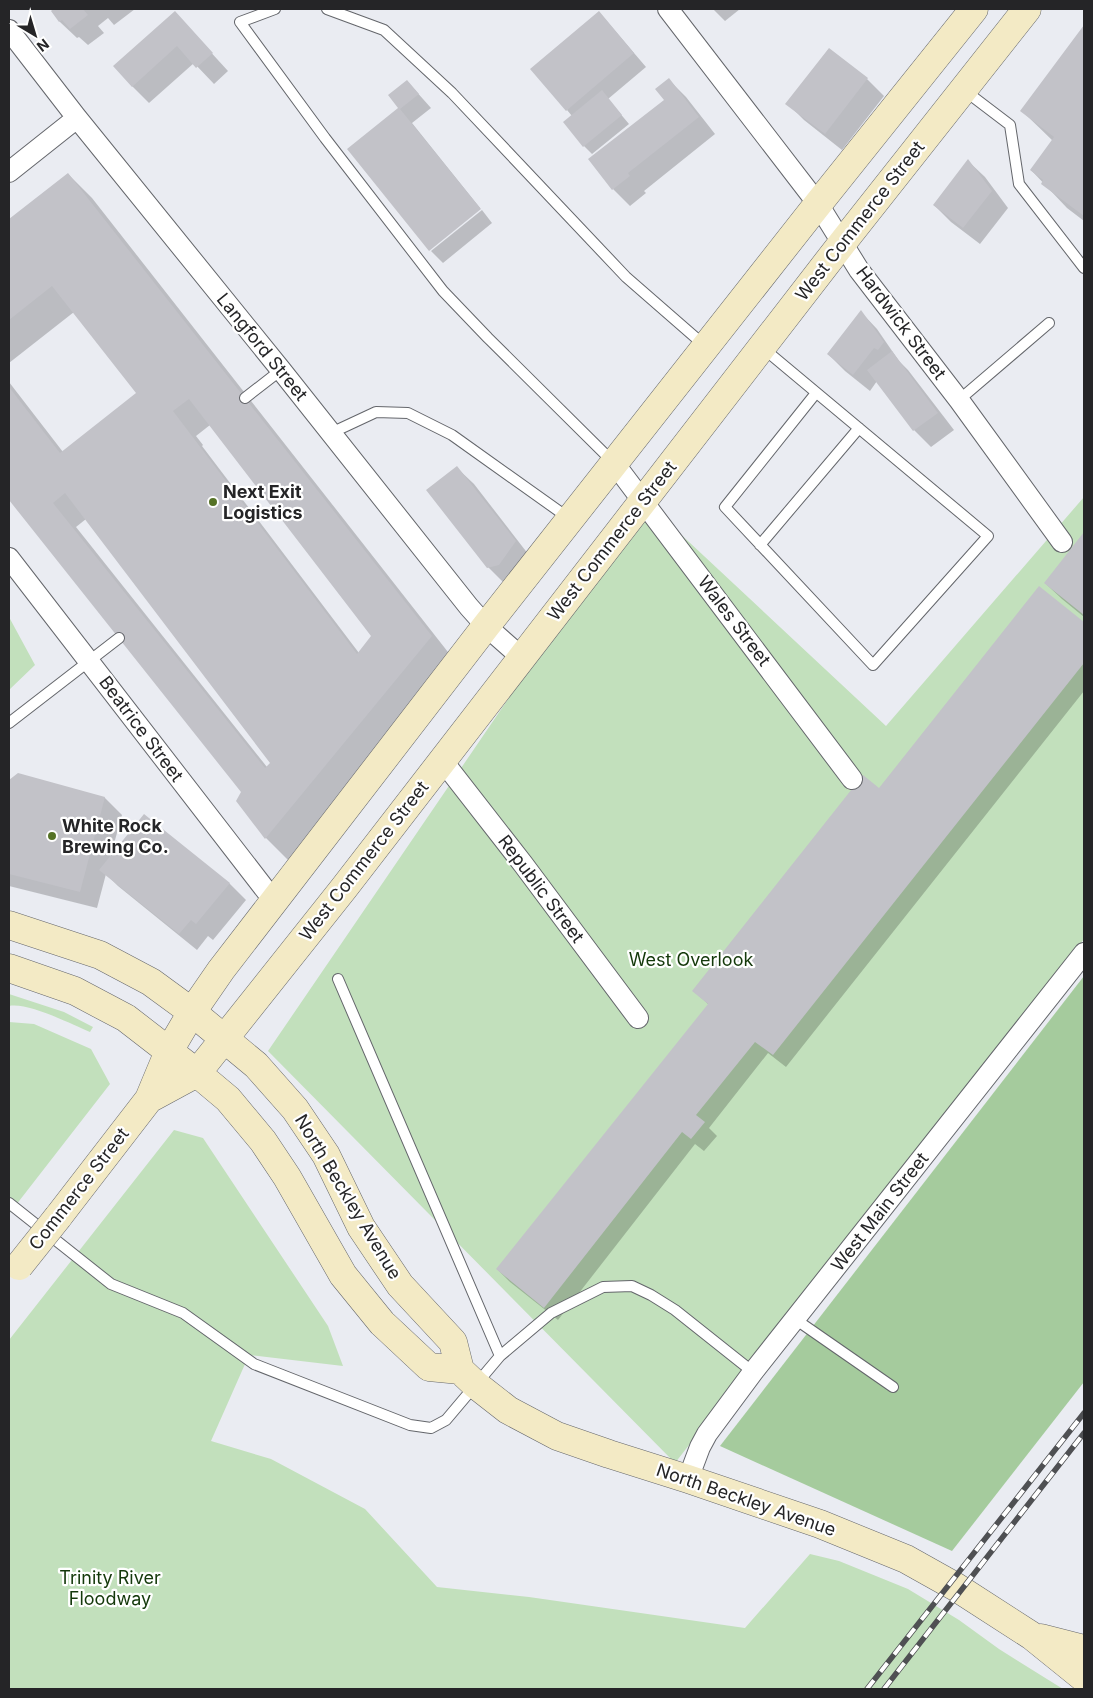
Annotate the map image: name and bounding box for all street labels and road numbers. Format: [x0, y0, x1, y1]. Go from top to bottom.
street label: West Commerce Street [791, 137, 929, 305]
street label: Hardwick Street [852, 262, 951, 383]
street label: Langford Street [213, 289, 312, 405]
street label: West Commerce Street [543, 457, 681, 625]
street label: Wales Street [694, 572, 775, 670]
street label: Beatrice Street [95, 672, 188, 786]
street label: West Commerce Street [295, 777, 433, 945]
street label: Republic Street [494, 831, 589, 947]
street label: North Beckley Avenue [291, 1111, 406, 1283]
street label: Commerce Street [24, 1123, 133, 1254]
street label: West Main Street [827, 1148, 933, 1275]
street label: North Beckley Avenue [654, 1459, 839, 1540]

